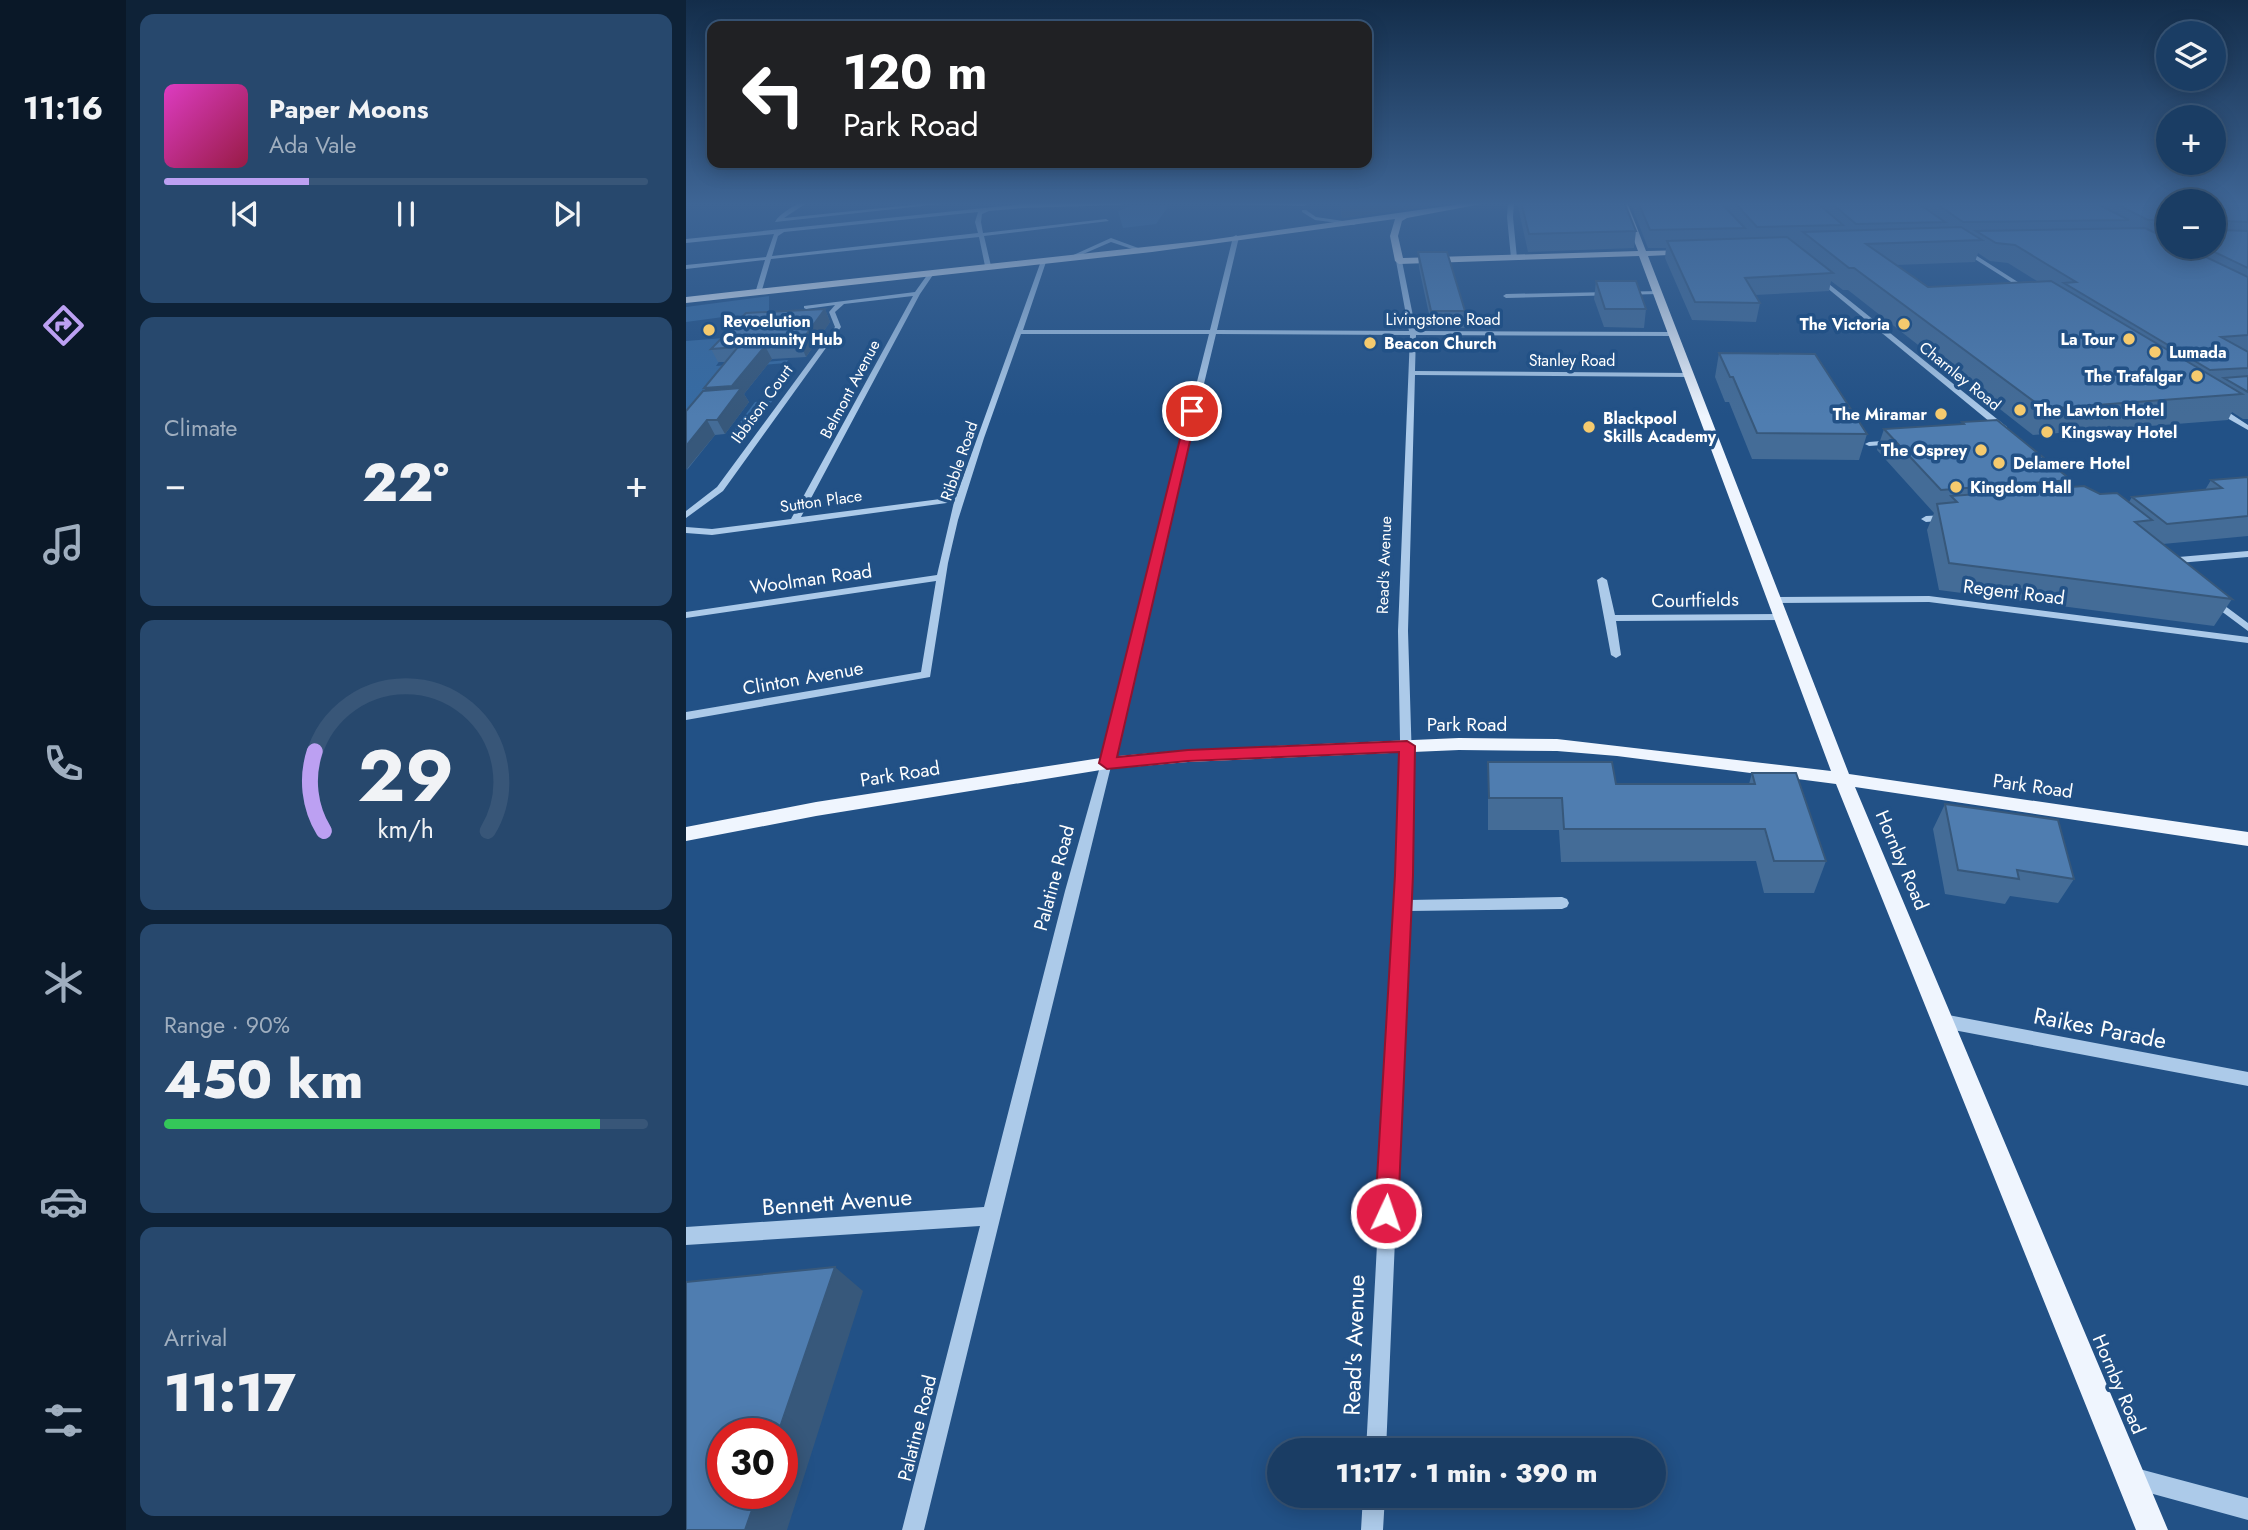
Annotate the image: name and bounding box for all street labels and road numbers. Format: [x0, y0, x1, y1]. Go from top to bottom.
street label: Livingstone Road [1385, 308, 1501, 331]
street label: Belmont Avenue [814, 336, 886, 442]
street label: Charnley Road [1914, 336, 2006, 416]
street label: Stanley Road [1529, 349, 1615, 372]
street label: Ibbison Court [726, 360, 798, 448]
street label: Ribble Road [935, 418, 983, 504]
street label: Sutton Place [778, 484, 864, 518]
street label: Read's Avenue [1371, 516, 1397, 614]
street label: Woolman Road [748, 557, 874, 601]
street label: Regent Road [1962, 572, 2066, 612]
street label: Courtfields [1651, 586, 1739, 614]
street label: Clinton Avenue [741, 654, 866, 702]
street label: Park Road [1427, 711, 1507, 738]
street label: Park Road [858, 754, 942, 794]
street label: Park Road [1991, 767, 2075, 805]
street label: Hornby Road [1869, 806, 1935, 914]
street label: Palatine Road [1027, 822, 1081, 934]
street label: Raikes Parade [2031, 998, 2169, 1058]
street label: Bennett Avenue [761, 1180, 913, 1224]
street label: Read's Avenue [1335, 1274, 1373, 1416]
street label: Hornby Road [2086, 1330, 2152, 1438]
street label: Palatine Road [891, 1372, 943, 1484]

